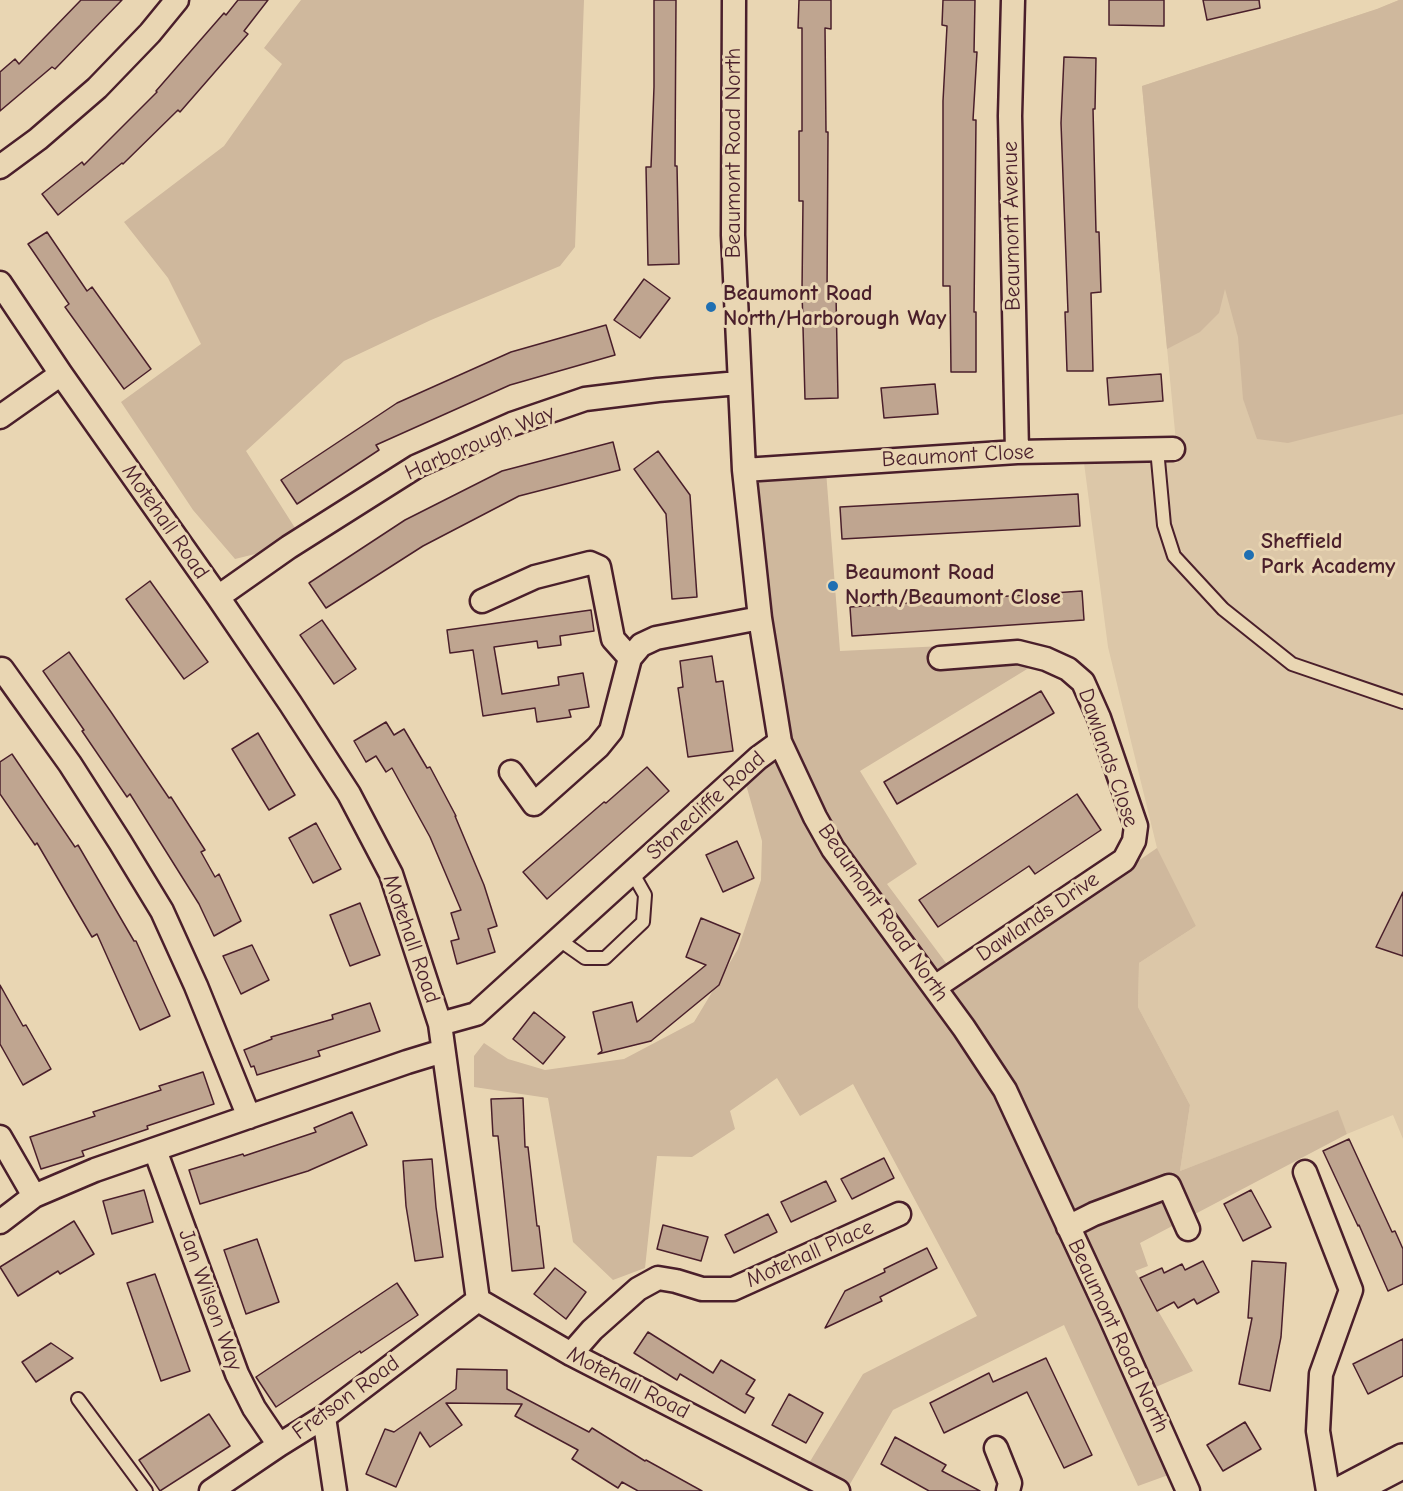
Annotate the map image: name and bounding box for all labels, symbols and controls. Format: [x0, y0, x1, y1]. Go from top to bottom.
street label: Beaumont Road North [721, 48, 747, 258]
street label: Beaumont Avenue [997, 141, 1027, 311]
place label: Beaumont Road North/Harborough Way [723, 281, 946, 332]
marker: Beaumont Road North/Harborough Way [704, 300, 718, 314]
street label: Harborough Way [401, 400, 559, 486]
street label: Beaumont Close [881, 439, 1035, 473]
street label: Motehall Road [116, 459, 214, 585]
place label: Sheffield Park Academy [1261, 529, 1395, 580]
marker: Sheffield Park Academy [1242, 548, 1256, 562]
place label: Beaumont Road North/Beaumont Close [845, 560, 1061, 612]
marker: Beaumont Road North/Beaumont Close [826, 579, 840, 593]
street label: Dawlands Close [1072, 685, 1144, 831]
street label: Stonecliffe Road [641, 746, 771, 866]
street label: Beaumont Road North [812, 819, 954, 1007]
street label: Dawlands Drive [972, 866, 1104, 968]
street label: Motehall Road [377, 871, 445, 1007]
street label: Motehall Place [742, 1214, 878, 1294]
street label: Jan Wilson Way [172, 1226, 248, 1374]
street label: Beaumont Road North [1062, 1235, 1174, 1437]
street label: Motehall Road [562, 1341, 694, 1425]
street label: Fretson Road [287, 1350, 405, 1446]

